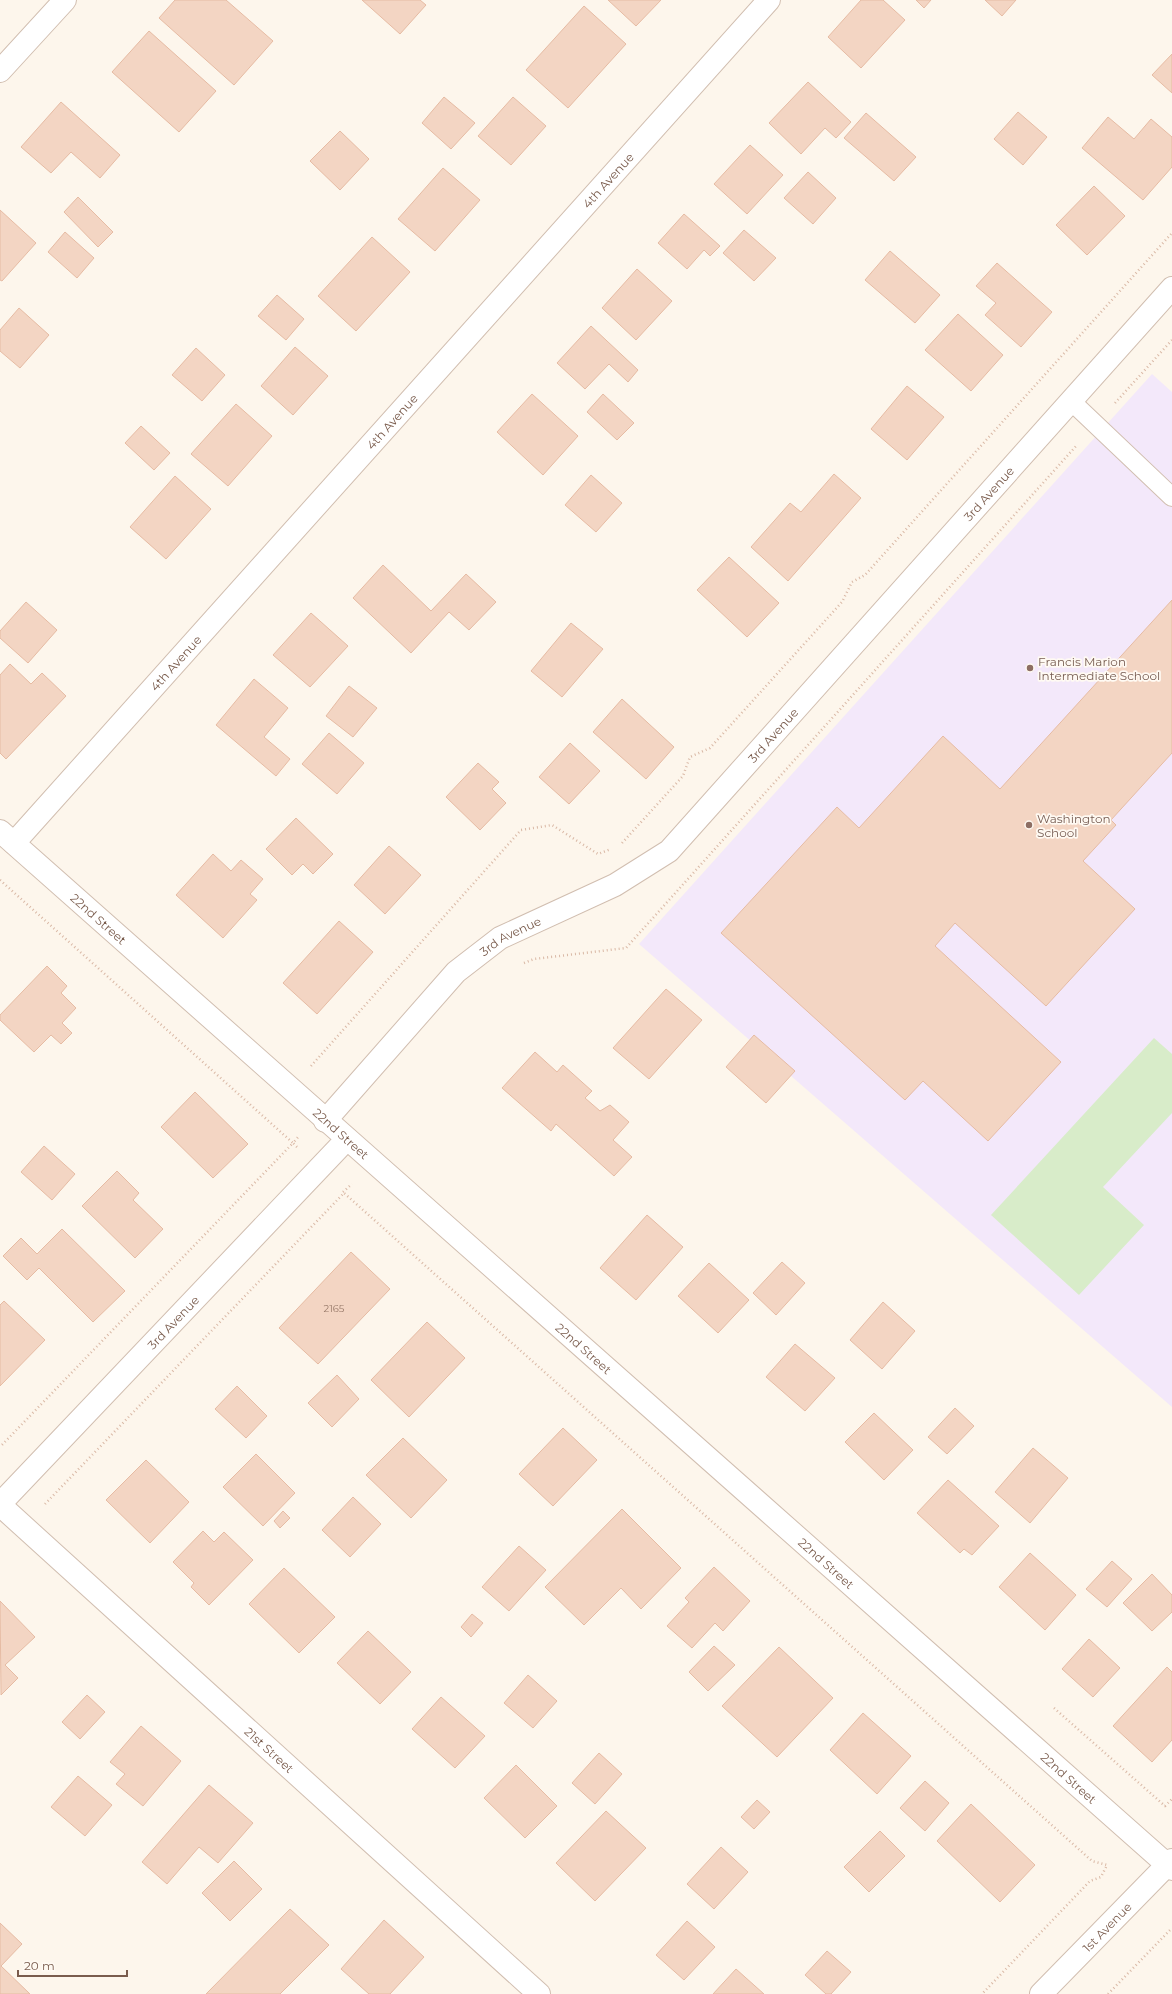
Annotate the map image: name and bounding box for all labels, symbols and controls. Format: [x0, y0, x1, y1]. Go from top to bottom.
street label: 4th Avenue [579, 149, 637, 211]
street label: 4th Avenue [363, 391, 420, 452]
street label: 3rd Avenue [960, 463, 1017, 524]
street label: 4th Avenue [147, 632, 204, 694]
place label: Francis Marion Intermediate School [1038, 654, 1160, 683]
marker: Francis Marion Intermediate School [1025, 663, 1035, 673]
street label: 3rd Avenue [744, 705, 801, 765]
place label: Washington School [1037, 811, 1111, 840]
marker: Washington School [1024, 820, 1034, 830]
street label: 22nd Street [68, 890, 130, 947]
street label: 3rd Avenue [476, 913, 543, 959]
street label: 22nd Street [310, 1105, 372, 1162]
street label: 3rd Avenue [144, 1292, 202, 1352]
house number: 2165 [323, 1302, 345, 1315]
street label: 22nd Street [553, 1320, 615, 1377]
street label: 22nd Street [796, 1534, 858, 1592]
street label: 21st Street [242, 1723, 297, 1776]
street label: 22nd Street [1038, 1749, 1100, 1806]
street label: 1st Avenue [1079, 1899, 1134, 1955]
scale bar [18, 1952, 127, 1978]
text: 20 m [24, 1958, 55, 1973]

